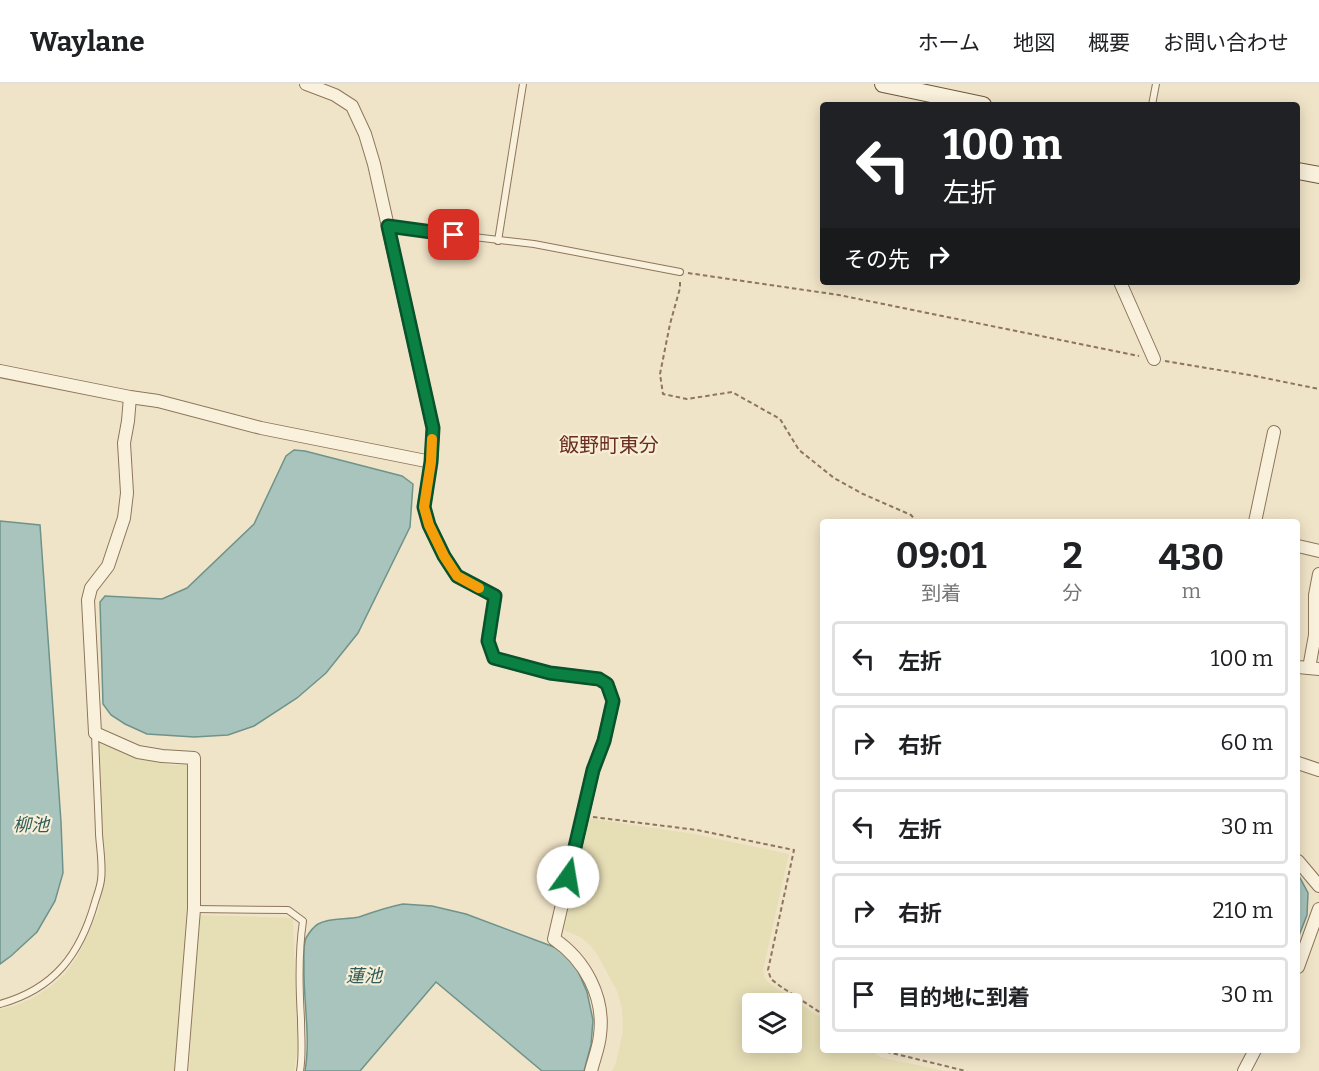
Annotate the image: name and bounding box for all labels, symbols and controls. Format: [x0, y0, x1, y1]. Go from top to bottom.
text: Waylane [30, 25, 145, 58]
text: ホーム [918, 30, 980, 56]
text: 地図 [1013, 30, 1055, 56]
text: 概要 [1088, 30, 1130, 56]
text: お問い合わせ [1163, 30, 1289, 56]
text: 100 m [943, 120, 1062, 170]
icon: left [844, 126, 922, 204]
text: 左折 [943, 177, 997, 209]
pin [428, 209, 479, 260]
icon: arrive [437, 218, 470, 251]
icon: right [922, 240, 955, 273]
text: その先 [844, 246, 910, 273]
district label: 飯野町東分 [559, 433, 659, 457]
text: 09:01 [896, 534, 987, 578]
text: 2 [1062, 534, 1083, 578]
text: 430 [1159, 536, 1224, 580]
text: m [1182, 579, 1201, 603]
text: 到着 [921, 581, 961, 605]
text: 分 [1063, 581, 1083, 605]
icon: left [847, 642, 880, 675]
text: 100 m [1210, 645, 1273, 672]
text: 左折 [898, 648, 942, 675]
icon: right [847, 726, 880, 759]
text: 60 m [1221, 729, 1273, 756]
text: 右折 [898, 732, 942, 759]
icon: left [847, 810, 880, 843]
text: 30 m [1221, 813, 1273, 840]
water label: 柳池 [13, 814, 51, 836]
text: 左折 [898, 816, 942, 843]
position arrow [536, 845, 600, 909]
icon: right [847, 894, 880, 927]
text: 210 m [1213, 897, 1273, 924]
text: 右折 [898, 900, 942, 927]
water label: 蓮池 [346, 965, 384, 987]
icon: arrive [847, 978, 880, 1011]
text: 30 m [1221, 981, 1273, 1008]
text: 目的地に到着 [898, 984, 1030, 1011]
map controls [742, 993, 802, 1053]
button: layers [742, 993, 802, 1053]

